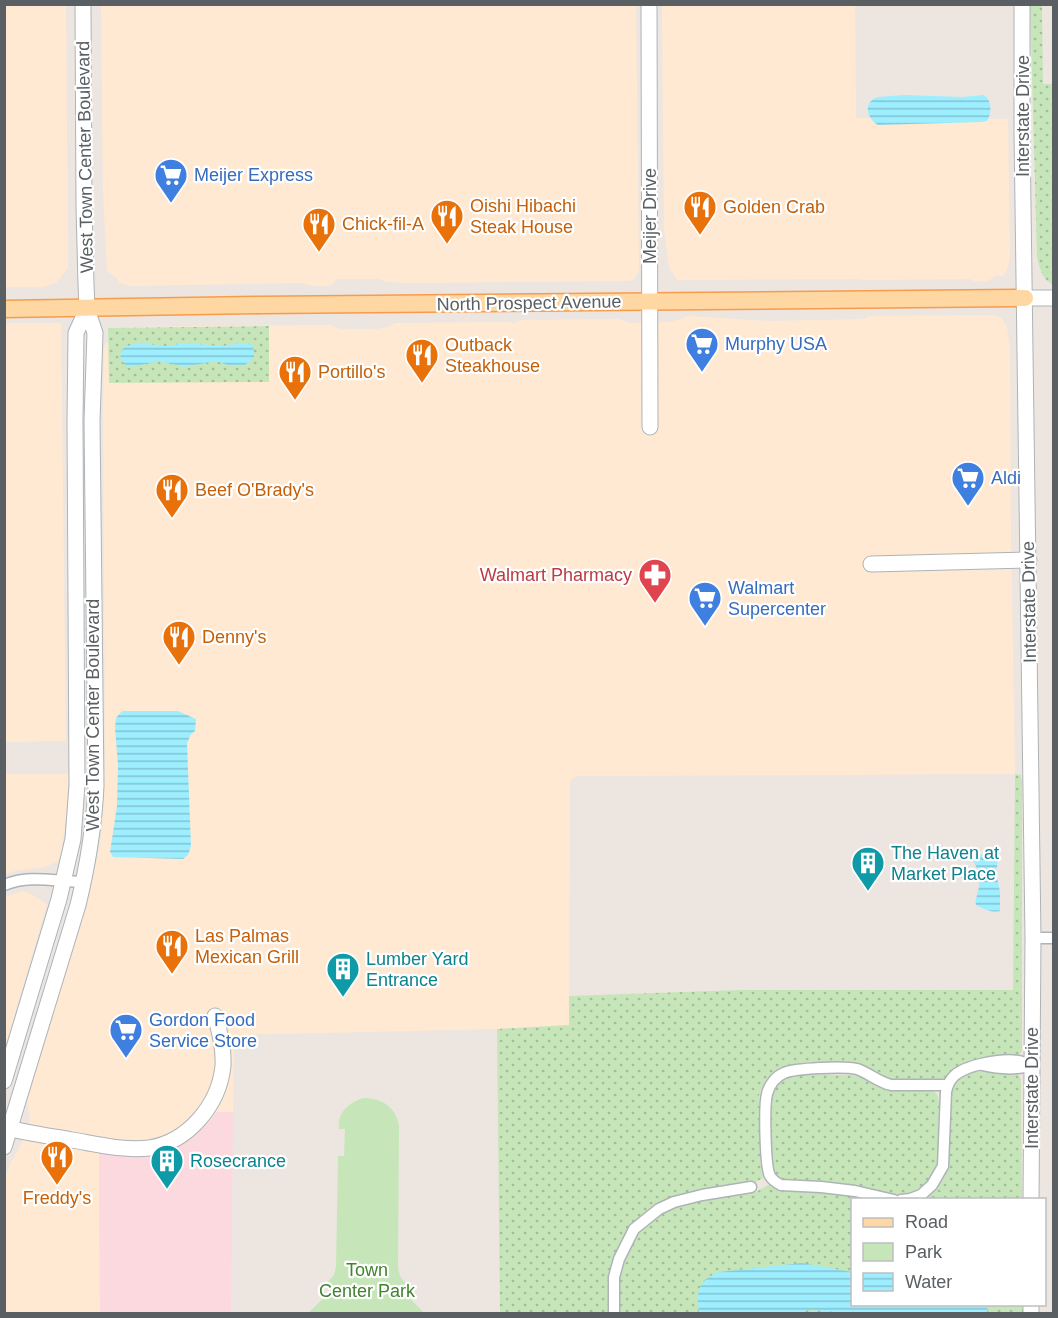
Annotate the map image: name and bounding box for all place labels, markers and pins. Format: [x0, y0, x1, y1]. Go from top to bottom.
supermarket icon: Meijer Express [153, 157, 189, 204]
place label: Meijer Express [194, 165, 313, 185]
restaurant icon: Golden Crab [682, 189, 718, 236]
place label: Oishi Hibachi Steak House [470, 196, 576, 237]
place label: Golden Crab [723, 197, 825, 217]
restaurant icon: Oishi Hibachi Steak House [429, 198, 465, 245]
restaurant icon: Chick-fil-A [301, 206, 337, 253]
place label: Chick-fil-A [342, 214, 424, 234]
supermarket icon: Murphy USA [684, 326, 720, 373]
place label: Murphy USA [725, 334, 827, 354]
place label: Outback Steakhouse [445, 335, 540, 376]
restaurant icon: Outback Steakhouse [404, 337, 440, 384]
restaurant icon: Portillo's [277, 354, 313, 401]
place label: Portillo's [318, 362, 385, 382]
supermarket icon: Aldi [950, 460, 986, 507]
place label: Aldi [991, 468, 1021, 488]
restaurant icon: Beef O'Brady's [154, 472, 190, 519]
place label: Beef O'Brady's [195, 480, 314, 500]
pharmacy icon: Walmart Pharmacy [637, 557, 673, 604]
place label: Walmart Pharmacy [480, 565, 632, 585]
place label: Walmart Supercenter [728, 578, 826, 619]
supermarket icon: Walmart Supercenter [687, 580, 723, 627]
restaurant icon: Denny's [161, 619, 197, 666]
place label: Denny's [202, 627, 266, 647]
place label: The Haven at Market Place [891, 843, 999, 884]
building icon: The Haven at Market Place [850, 845, 886, 892]
place label: Las Palmas Mexican Grill [195, 926, 299, 967]
restaurant icon: Las Palmas Mexican Grill [154, 928, 190, 975]
place label: Lumber Yard Entrance [366, 949, 468, 990]
building icon: Lumber Yard Entrance [325, 951, 361, 998]
place label: Gordon Food Service Store [149, 1010, 257, 1051]
supermarket icon: Gordon Food Service Store [108, 1012, 144, 1059]
restaurant icon: Freddy's [39, 1139, 75, 1186]
building icon: Rosecrance [149, 1143, 185, 1190]
place label: Rosecrance [190, 1151, 286, 1171]
place label: Freddy's [23, 1188, 91, 1208]

